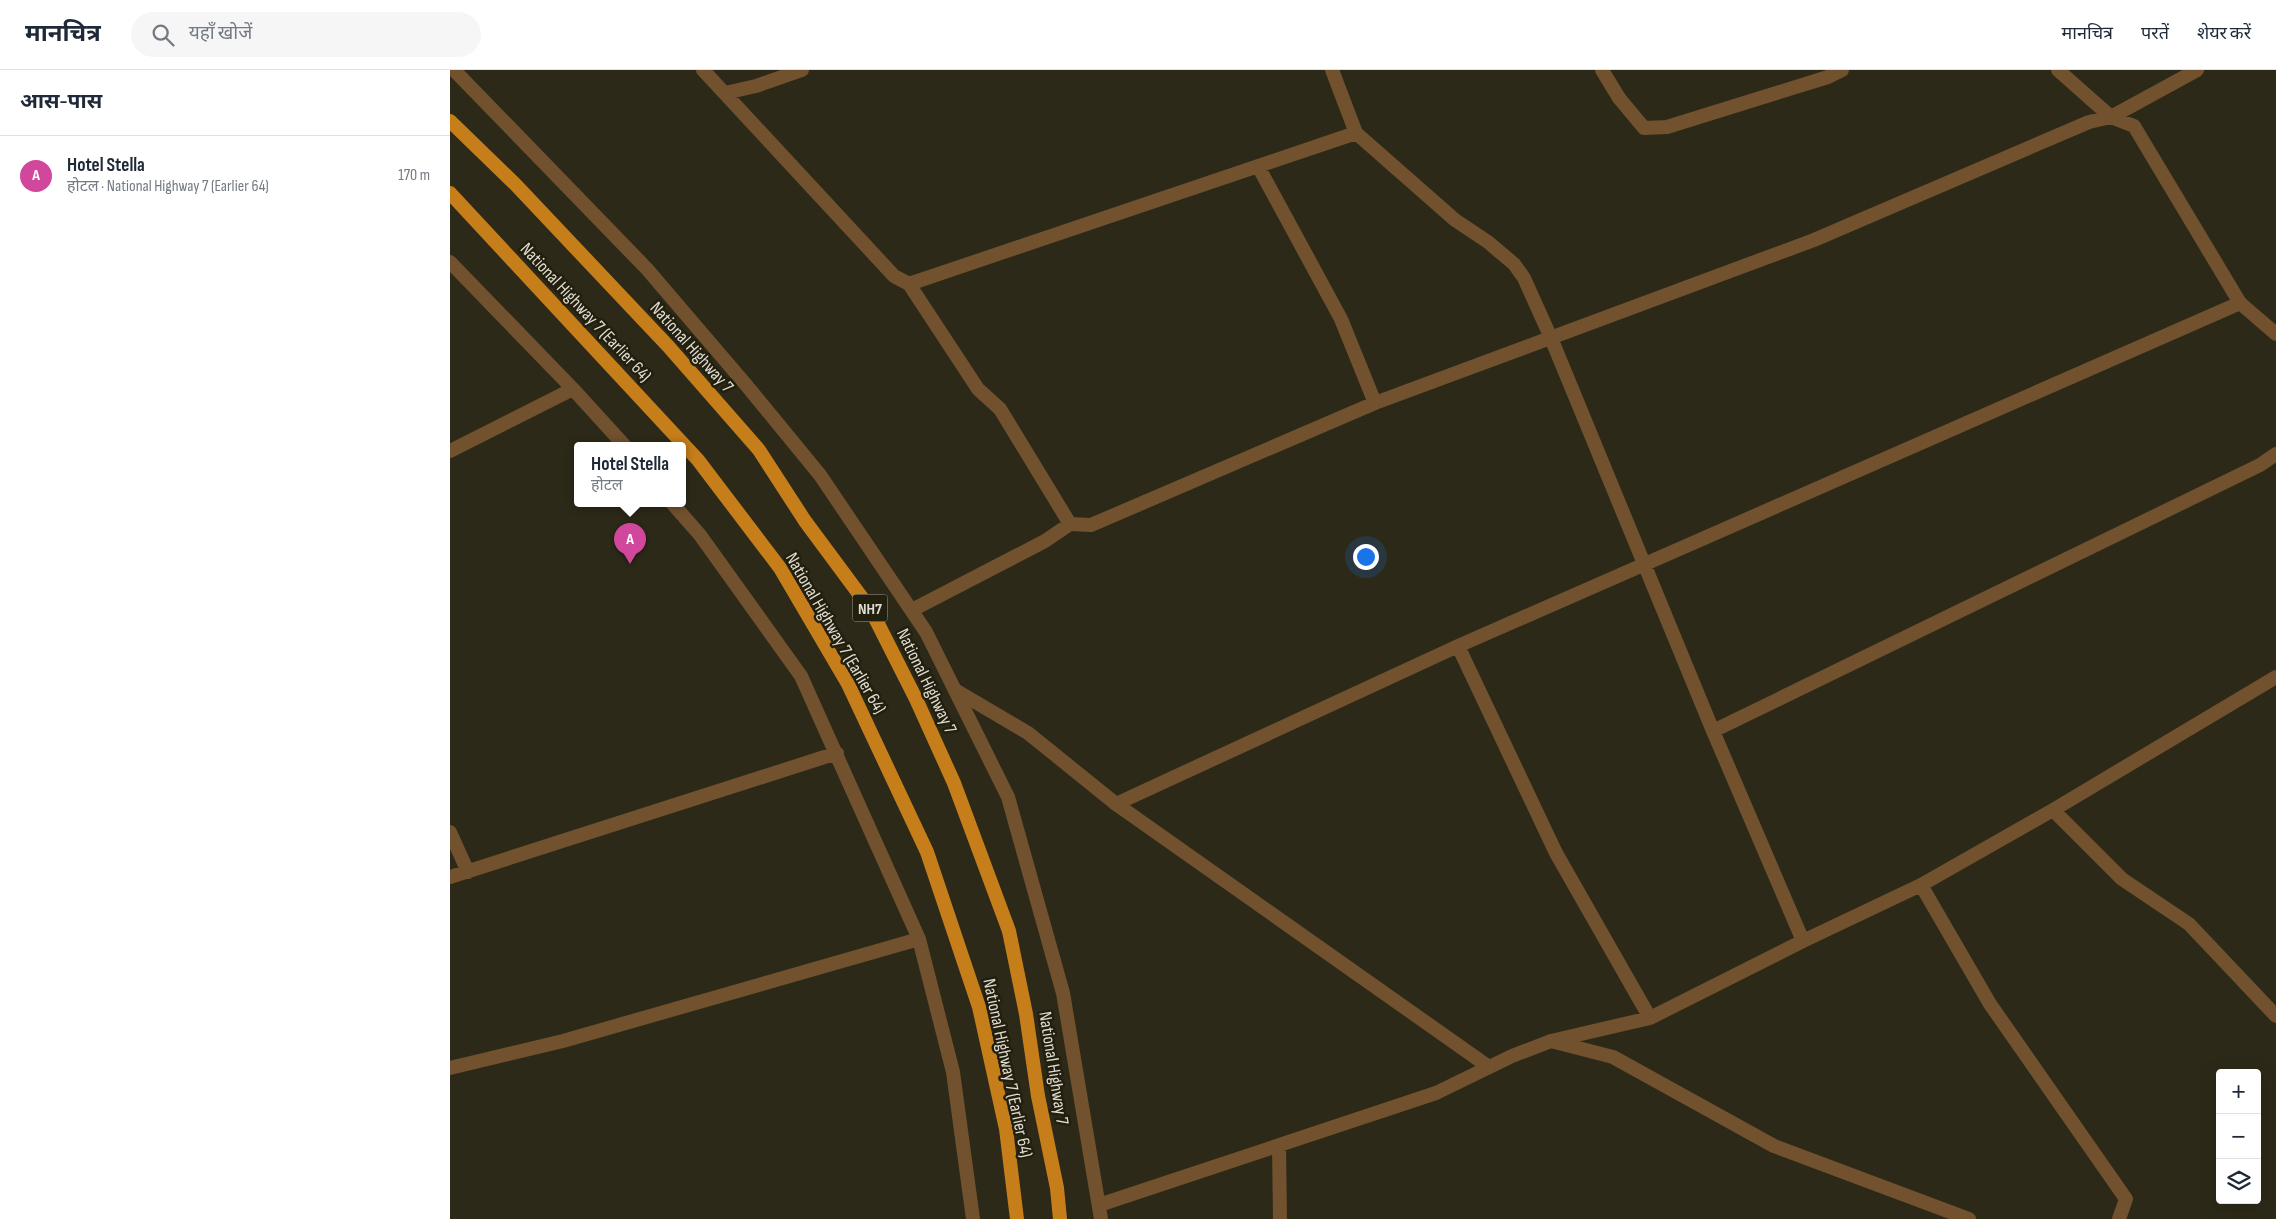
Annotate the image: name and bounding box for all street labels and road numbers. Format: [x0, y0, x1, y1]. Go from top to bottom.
street label: National Highway 7 (Earlier 64) [516, 239, 655, 386]
street label: National Highway 7 [646, 298, 738, 397]
street label: National Highway 7 (Earlier 64) [781, 549, 890, 717]
road number: NH7 [852, 594, 888, 622]
street label: National Highway 7 [892, 625, 961, 738]
street label: National Highway 7 (Earlier 64) [978, 977, 1037, 1159]
street label: National Highway 7 [1034, 1010, 1073, 1127]

